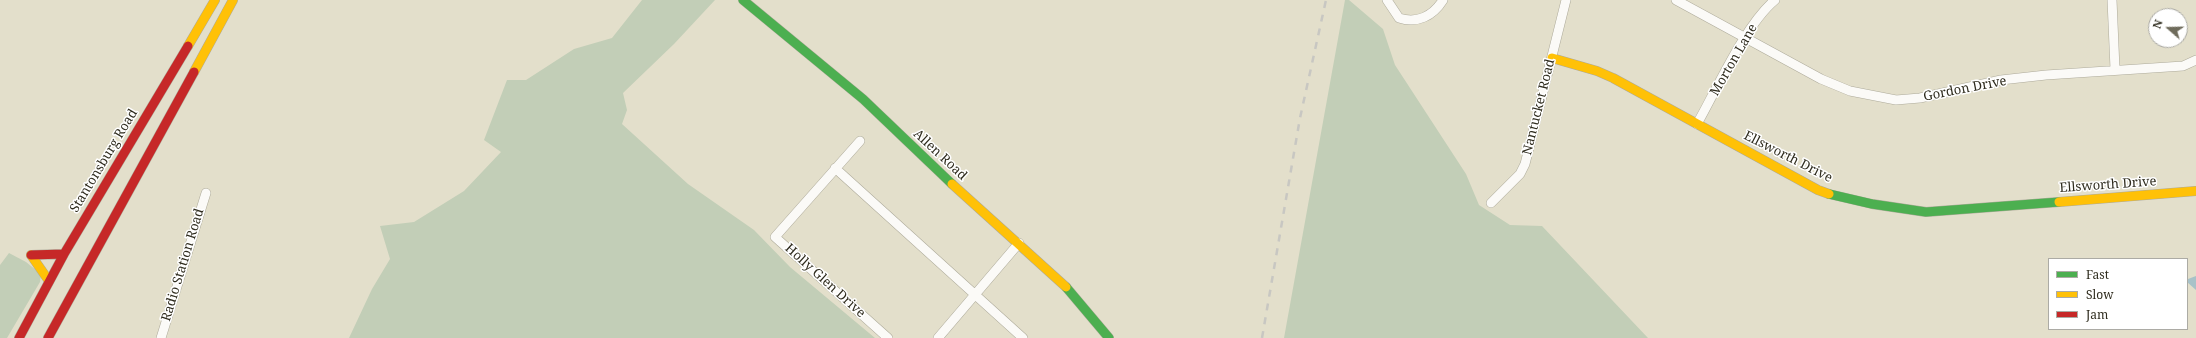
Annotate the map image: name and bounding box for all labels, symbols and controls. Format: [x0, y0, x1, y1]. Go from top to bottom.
north arrow [2148, 8, 2188, 48]
text: N [2149, 17, 2166, 31]
street label: Morton Lane [1707, 21, 1761, 99]
street label: Nantucket Road [1520, 57, 1558, 157]
street label: Gordon Drive [1922, 73, 2008, 105]
street label: Stantonsburg Road [67, 107, 141, 215]
street label: Allen Road [910, 126, 970, 184]
street label: Ellsworth Drive [1741, 128, 1835, 186]
street label: Ellsworth Drive [2059, 174, 2157, 196]
street label: Radio Station Road [158, 207, 208, 323]
street label: Holly Glen Drive [782, 241, 868, 321]
legend [2048, 258, 2188, 330]
text: Fast [2086, 266, 2109, 283]
text: Slow [2086, 286, 2114, 303]
text: Jam [2086, 306, 2108, 323]

